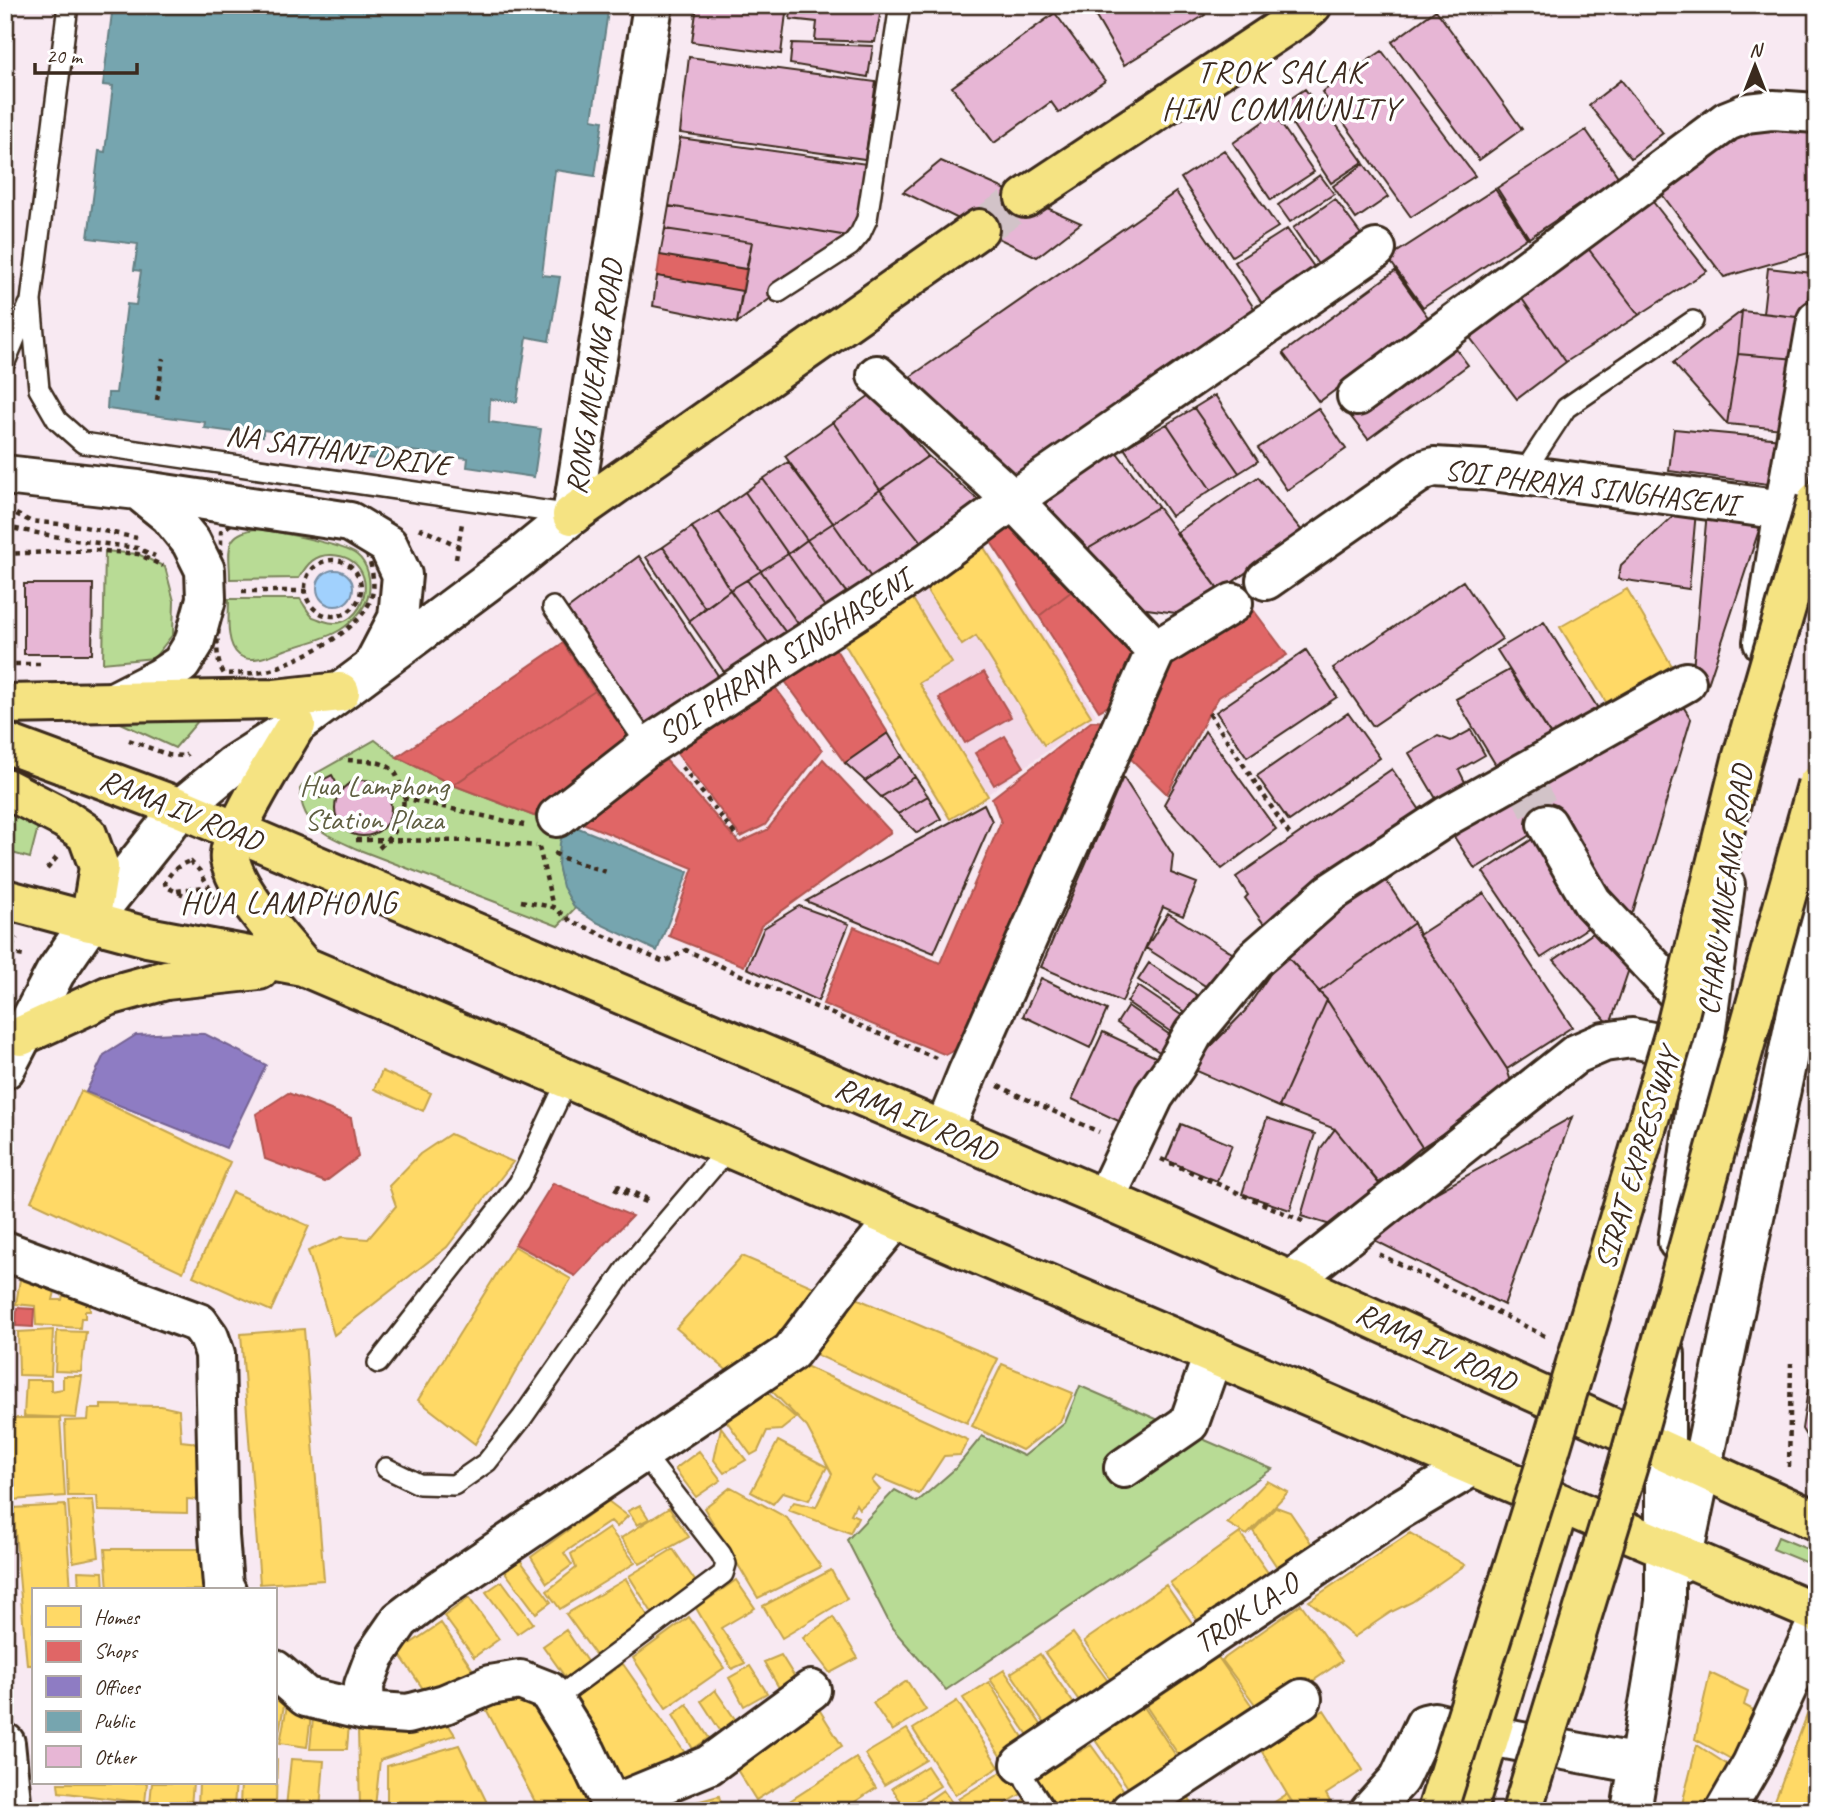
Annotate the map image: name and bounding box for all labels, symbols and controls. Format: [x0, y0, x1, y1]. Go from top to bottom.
scale bar [35, 32, 136, 76]
north arrow [1720, 32, 1790, 102]
text: N [1749, 38, 1764, 62]
text: 20 m [46, 43, 84, 69]
district label: TROK SALAK HIN COMMUNITY [1162, 51, 1404, 129]
street label: RONG MUEANG ROAD [557, 255, 632, 497]
street label: NA SATHANI DRIVE [223, 415, 456, 485]
street label: SOI PHRAYA SINGHASENI [1443, 450, 1745, 525]
street label: SOI PHRAYA SINGHASENI [650, 558, 923, 753]
street label: RAMA IV ROAD [94, 760, 270, 861]
street label: CHARU MUEANG ROAD [1689, 760, 1762, 1017]
park label: Hua Lamphong Station Plaza [300, 766, 451, 838]
district label: HUA LAMPHONG [180, 882, 399, 923]
street label: SIRAT EXPRESSWAY [1585, 1039, 1690, 1274]
street label: RAMA IV ROAD [830, 1068, 1005, 1171]
street label: RAMA IV ROAD [1350, 1294, 1524, 1402]
street label: TROK LA-O [1186, 1562, 1308, 1662]
legend [32, 1588, 276, 1784]
text: Homes [94, 1604, 141, 1630]
text: Shops [94, 1638, 139, 1664]
text: Offices [94, 1674, 141, 1700]
text: Public [94, 1708, 136, 1734]
text: Other [94, 1744, 137, 1770]

